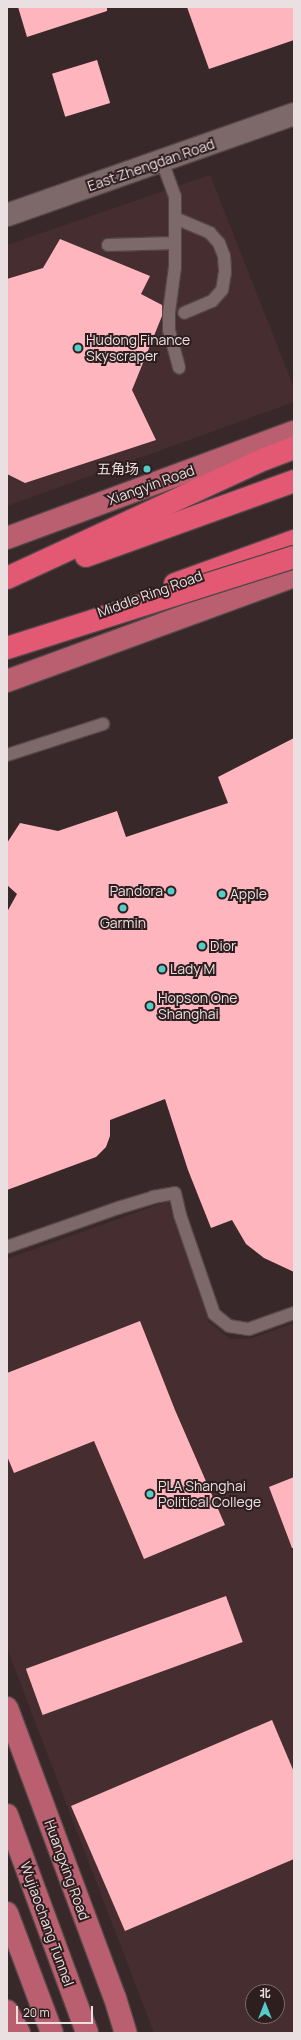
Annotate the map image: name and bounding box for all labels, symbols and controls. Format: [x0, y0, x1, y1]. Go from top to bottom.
street label: East Zhengdan Road [85, 135, 217, 195]
place label: Hudong Finance Skyscraper [86, 332, 190, 364]
marker: Hudong Finance Skyscraper [73, 343, 83, 353]
place label: 五角场 [97, 461, 139, 477]
street label: Xiangyin Road [105, 462, 197, 508]
marker: 五角场 [142, 464, 152, 474]
street label: Middle Ring Road [95, 567, 205, 621]
place label: Pandora [110, 883, 163, 899]
marker: Pandora [166, 886, 176, 896]
place label: Apple [230, 886, 267, 902]
marker: Apple [217, 889, 227, 899]
marker: Garmin [118, 903, 128, 913]
place label: Garmin [100, 915, 146, 931]
place label: Dior [210, 938, 236, 954]
marker: Dior [197, 941, 207, 951]
place label: Lady M [170, 961, 215, 977]
marker: Lady M [157, 964, 167, 974]
place label: Hopson One Shanghai [158, 990, 237, 1022]
marker: Hopson One Shanghai [145, 1001, 155, 1011]
place label: PLA Shanghai Political College [158, 1478, 261, 1510]
marker: PLA Shanghai Political College [145, 1489, 155, 1499]
street label: Huangxing Road [41, 1818, 93, 1922]
street label: Wujiaochang Tunnel [17, 1860, 77, 1988]
north arrow [245, 1984, 285, 2024]
text: 北 [260, 1985, 271, 2000]
scale bar [18, 1998, 95, 2024]
text: 20 m [23, 2004, 50, 2021]

